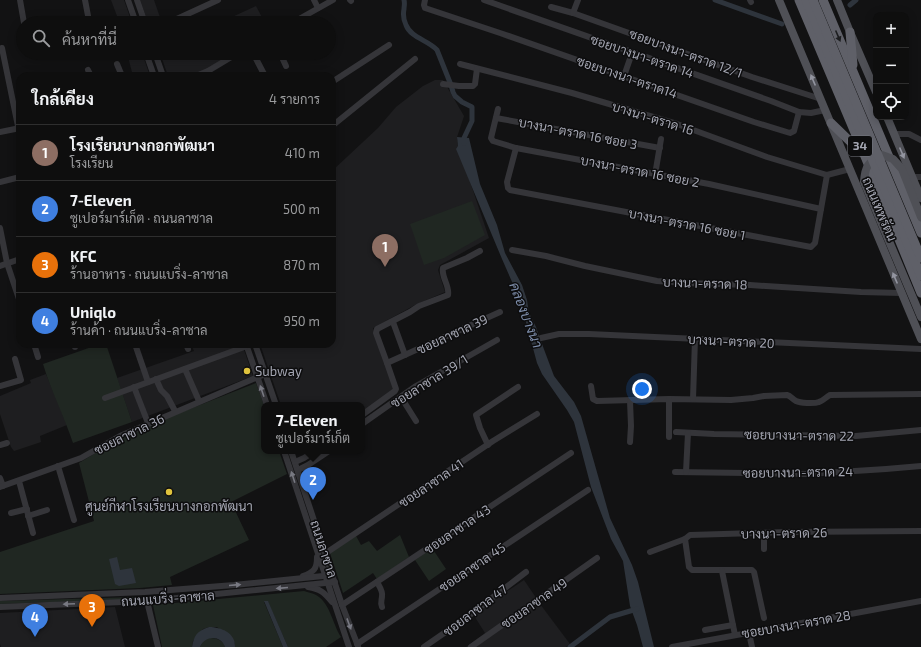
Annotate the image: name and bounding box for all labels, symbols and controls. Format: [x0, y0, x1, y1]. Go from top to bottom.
map controls [873, 12, 909, 120]
button: + [873, 12, 909, 48]
search box [16, 16, 336, 60]
street label: ซอยบางนา-ตราด 12/1 [627, 25, 745, 81]
icon: search [30, 27, 52, 49]
text: ค้นหาที่นี่ [62, 30, 117, 48]
one-way arrow [835, 30, 841, 41]
street label: ซอยบางนา-ตราด 14 [588, 31, 696, 81]
button: − [873, 48, 909, 84]
street label: ซอยบางนา-ตราด14 [575, 52, 679, 102]
one-way arrow [809, 74, 815, 86]
button: locate [873, 84, 909, 120]
text: ใกล้เคียง [32, 88, 94, 108]
text: 4 รายการ [269, 91, 320, 107]
street label: บางนา-ตราด 16 [610, 98, 696, 138]
street label: บางนา-ตราด 16 ซอย 3 [517, 114, 639, 152]
text: โรงเรียนบางกอกพัฒนา [70, 136, 215, 154]
road number: 34 [848, 136, 872, 156]
text: 1 [42, 145, 48, 161]
text: 410 m [285, 145, 320, 161]
one-way arrow [899, 147, 905, 158]
street label: บางนา-ตราด 16 ซอย 2 [579, 152, 701, 190]
text: โรงเรียน [70, 155, 113, 171]
street label: ถนนเทพรัตน [859, 174, 901, 244]
text: 7-Eleven [70, 191, 132, 209]
text: 2 [41, 201, 49, 217]
text: 500 m [283, 201, 320, 217]
street label: บางนา-ตราด 16 ซอย 1 [627, 205, 747, 243]
text: ซูเปอร์มาร์เก็ต · ถนนลาซาล [70, 210, 213, 226]
pin: 1 [372, 234, 398, 267]
text: KFC [70, 247, 97, 265]
text: 3 [41, 257, 49, 273]
text: 870 m [283, 257, 320, 273]
text: ร้านอาหาร · ถนนแบริ่ง-ลาซาล [70, 266, 228, 282]
one-way arrow [892, 272, 898, 283]
street label: บางนา-ตราด 18 [662, 274, 748, 292]
water label: คลองบางนา [506, 280, 547, 350]
text: Uniqlo [70, 303, 116, 321]
street label: ซอยลาซาล 39 [414, 311, 490, 357]
text: 4 [41, 313, 49, 329]
text: 950 m [283, 313, 320, 329]
text: ร้านค้า · ถนนแบริ่ง-ลาซาล [70, 322, 208, 338]
street label: บางนา-ตราด 20 [687, 331, 775, 351]
street label: ซอยลาซาล 39/1 [387, 351, 471, 411]
place label: Subway [255, 363, 302, 379]
marker: Subway [242, 366, 252, 376]
your location [632, 379, 652, 399]
one-way arrow [259, 385, 265, 397]
popup [261, 402, 365, 454]
street label: ซอยลาซาล 36 [91, 410, 167, 458]
text: 7-Eleven [276, 411, 337, 429]
street label: ซอยบางนา-ตราด 22 [744, 426, 854, 444]
text: ซูเปอร์มาร์เก็ต [276, 430, 350, 446]
street label: ซอยลาซาล 41 [396, 455, 466, 511]
street label: ซอยบางนา-ตราด 24 [743, 463, 853, 481]
pin: 2 [300, 467, 326, 500]
one-way arrow [289, 470, 295, 482]
marker: ศูนย์กีฬาโรงเรียนบางกอกพัฒนา [164, 487, 174, 497]
place label: ศูนย์กีฬาโรงเรียนบางกอกพัฒนา [85, 497, 253, 516]
street label: ซอยลาซาล 43 [421, 501, 493, 557]
street label: ถนนลาซาล [307, 518, 341, 580]
street label: บางนา-ตราด 26 [740, 524, 828, 542]
street label: ซอยลาซาล 45 [436, 539, 508, 595]
street label: ซอยลาซาล 49 [498, 574, 570, 632]
street label: ซอยลาซาล 47 [440, 580, 511, 639]
one-way arrow [229, 581, 241, 588]
street label: ถนนแบริ่ง-ลาซาล [120, 583, 215, 609]
one-way arrow [276, 585, 288, 591]
pin: 3 [79, 594, 105, 627]
one-way arrow [63, 600, 75, 607]
pin: 4 [22, 604, 48, 637]
street label: ซอยบางนา-ตราด 28 [740, 607, 852, 641]
one-way arrow [347, 619, 353, 631]

